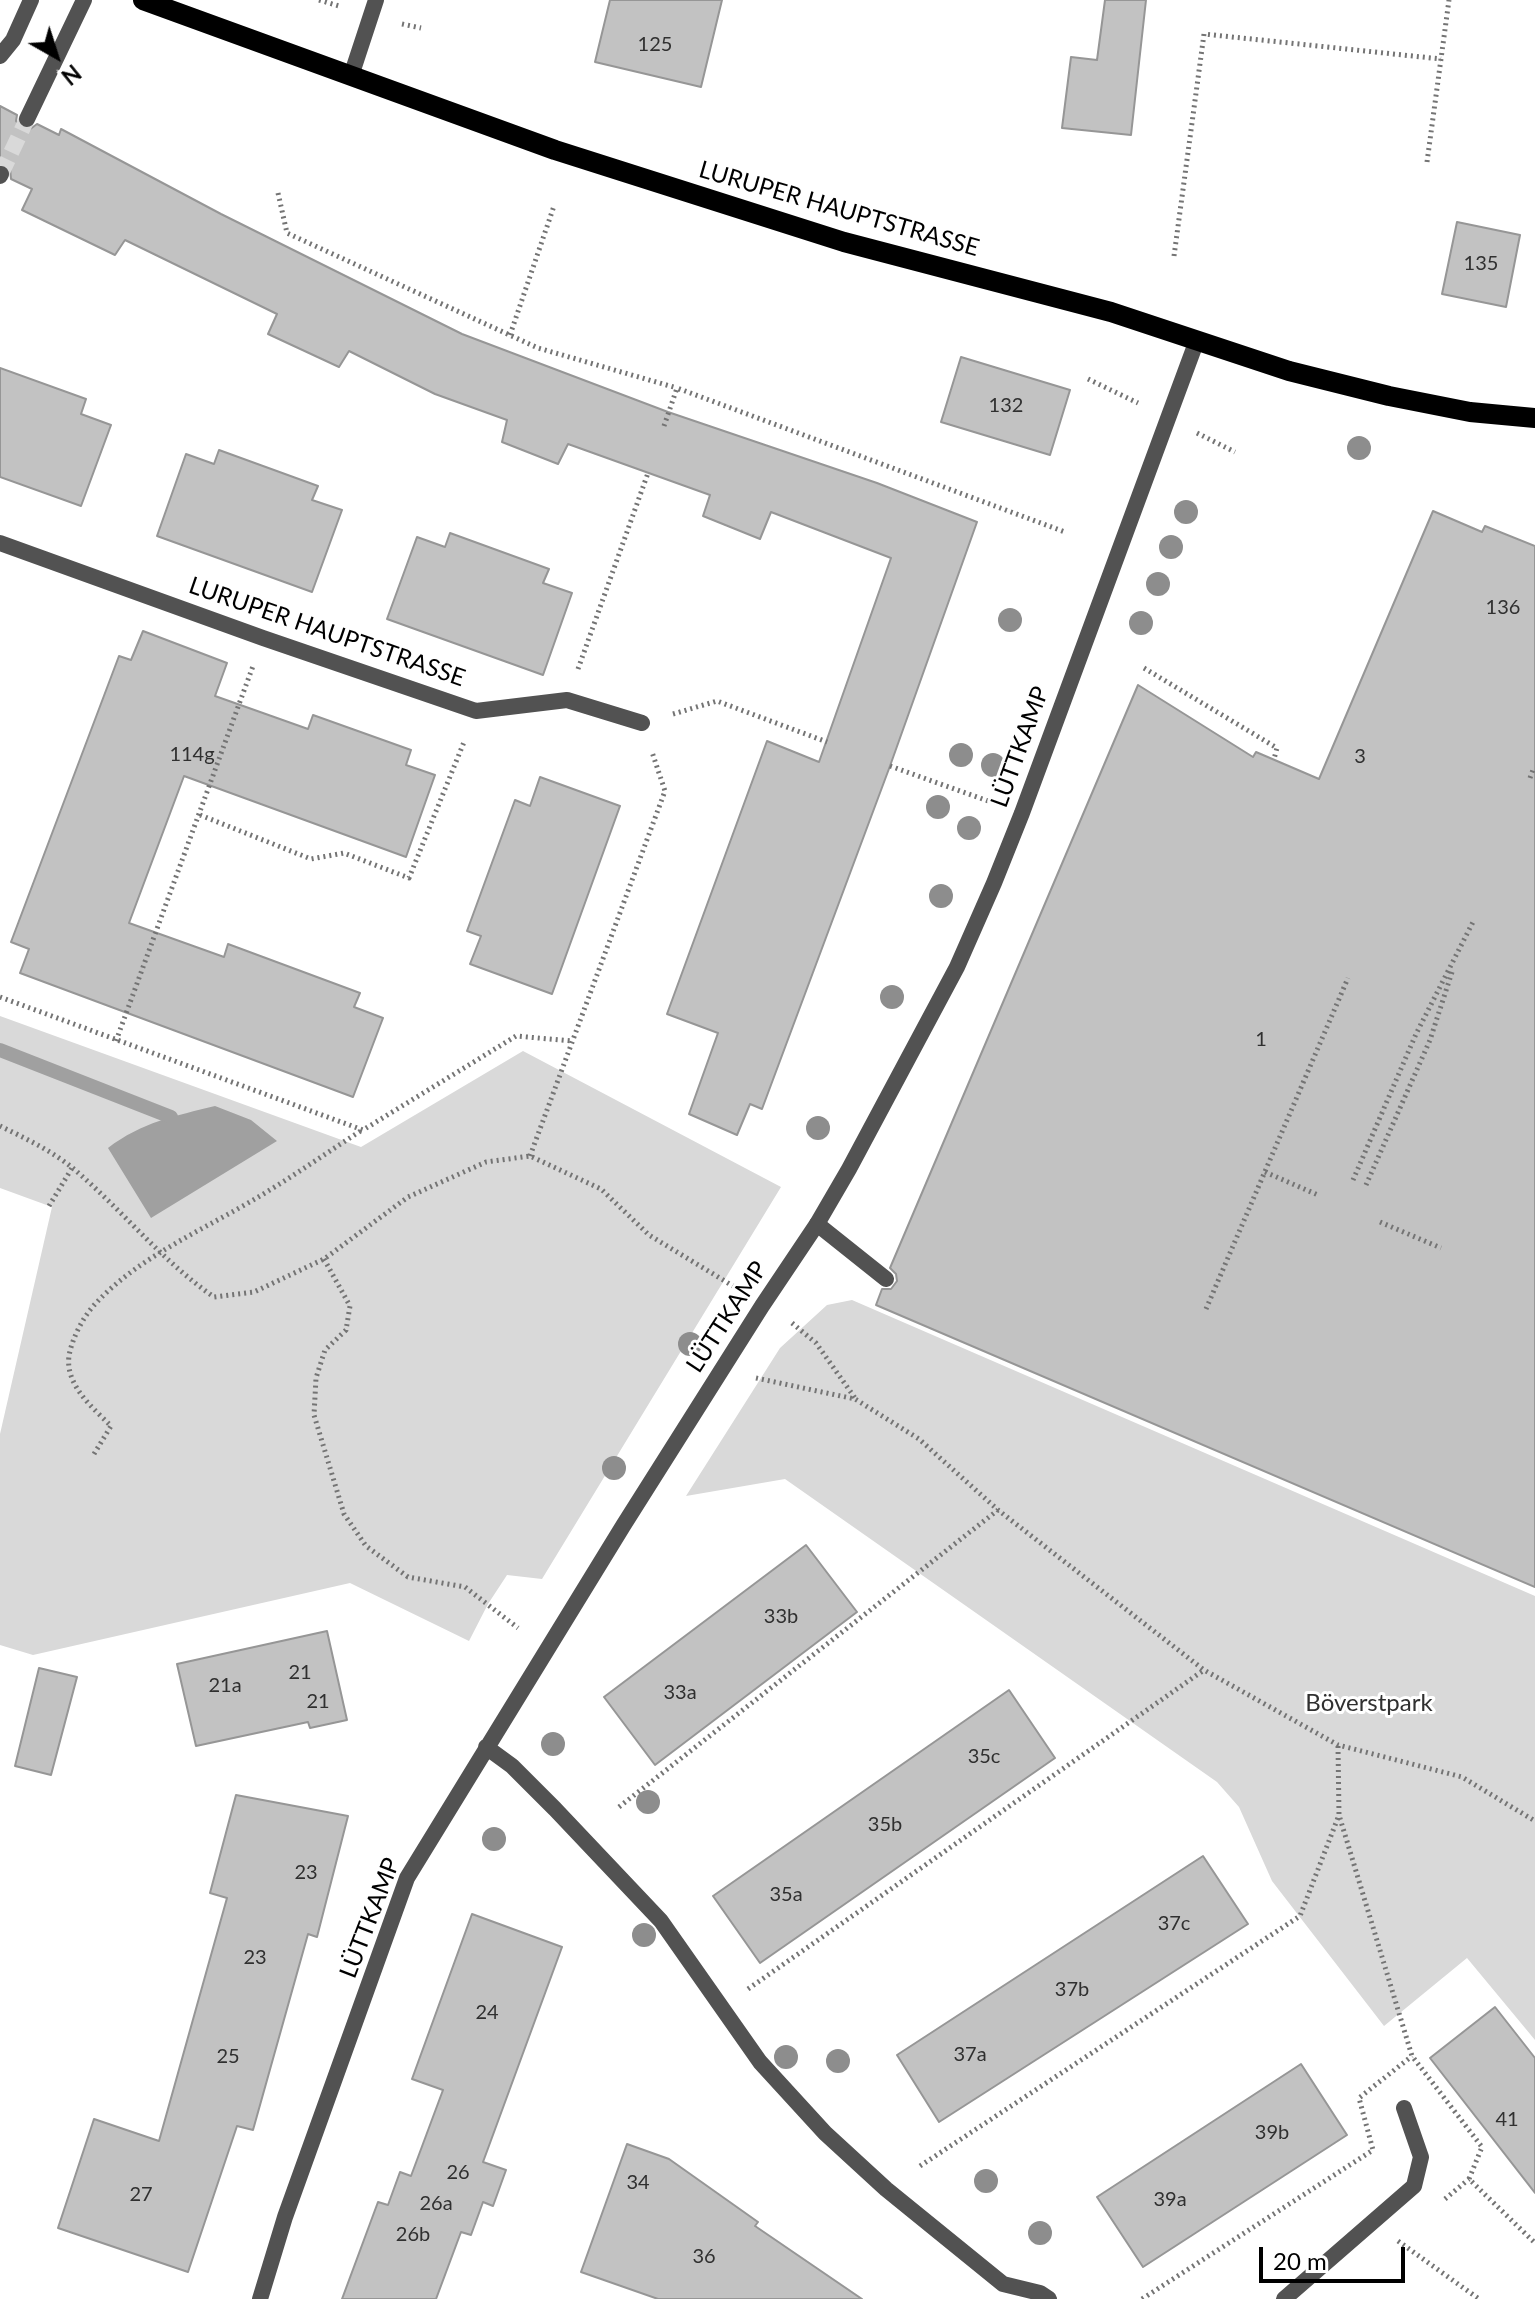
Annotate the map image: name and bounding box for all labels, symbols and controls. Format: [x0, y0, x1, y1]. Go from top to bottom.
north arrow [16, 16, 96, 96]
house number: 125 [638, 33, 672, 57]
text: N [56, 59, 87, 91]
street label: LURUPER HAUPTSTRASSE [696, 155, 982, 263]
house number: 135 [1464, 252, 1498, 276]
house number: 132 [989, 394, 1023, 418]
street label: LURUPER HAUPTSTRASSE [185, 571, 469, 693]
house number: 136 [1486, 596, 1520, 620]
street label: LÜTTKAMP [985, 683, 1055, 811]
house number: 114g [169, 743, 215, 767]
house number: 3 [1354, 745, 1366, 769]
house number: 1 [1255, 1028, 1267, 1052]
street label: LÜTTKAMP [680, 1256, 774, 1378]
house number: 33b [764, 1605, 798, 1629]
house number: 21 [288, 1661, 312, 1685]
house number: 21a [208, 1674, 242, 1698]
house number: 33a [663, 1681, 697, 1705]
park label: Böverstpark [1305, 1689, 1433, 1717]
house number: 21 [306, 1690, 330, 1714]
house number: 35c [968, 1745, 1000, 1769]
house number: 35b [868, 1813, 902, 1837]
street label: LÜTTKAMP [334, 1854, 406, 1982]
house number: 23 [294, 1861, 318, 1885]
house number: 35a [769, 1883, 803, 1907]
house number: 37c [1158, 1912, 1190, 1936]
house number: 23 [243, 1946, 267, 1970]
house number: 37b [1055, 1978, 1089, 2002]
house number: 24 [475, 2001, 499, 2025]
house number: 37a [953, 2043, 987, 2067]
house number: 25 [216, 2045, 240, 2069]
house number: 41 [1495, 2108, 1519, 2132]
house number: 39b [1255, 2121, 1289, 2145]
house number: 26 [446, 2161, 470, 2185]
house number: 34 [626, 2171, 650, 2195]
house number: 27 [129, 2183, 153, 2207]
house number: 39a [1153, 2188, 1187, 2212]
house number: 26a [419, 2192, 453, 2216]
house number: 26b [396, 2223, 430, 2247]
scale bar [1263, 2231, 1409, 2281]
house number: 36 [692, 2245, 716, 2269]
text: 20 m [1273, 2246, 1327, 2275]

